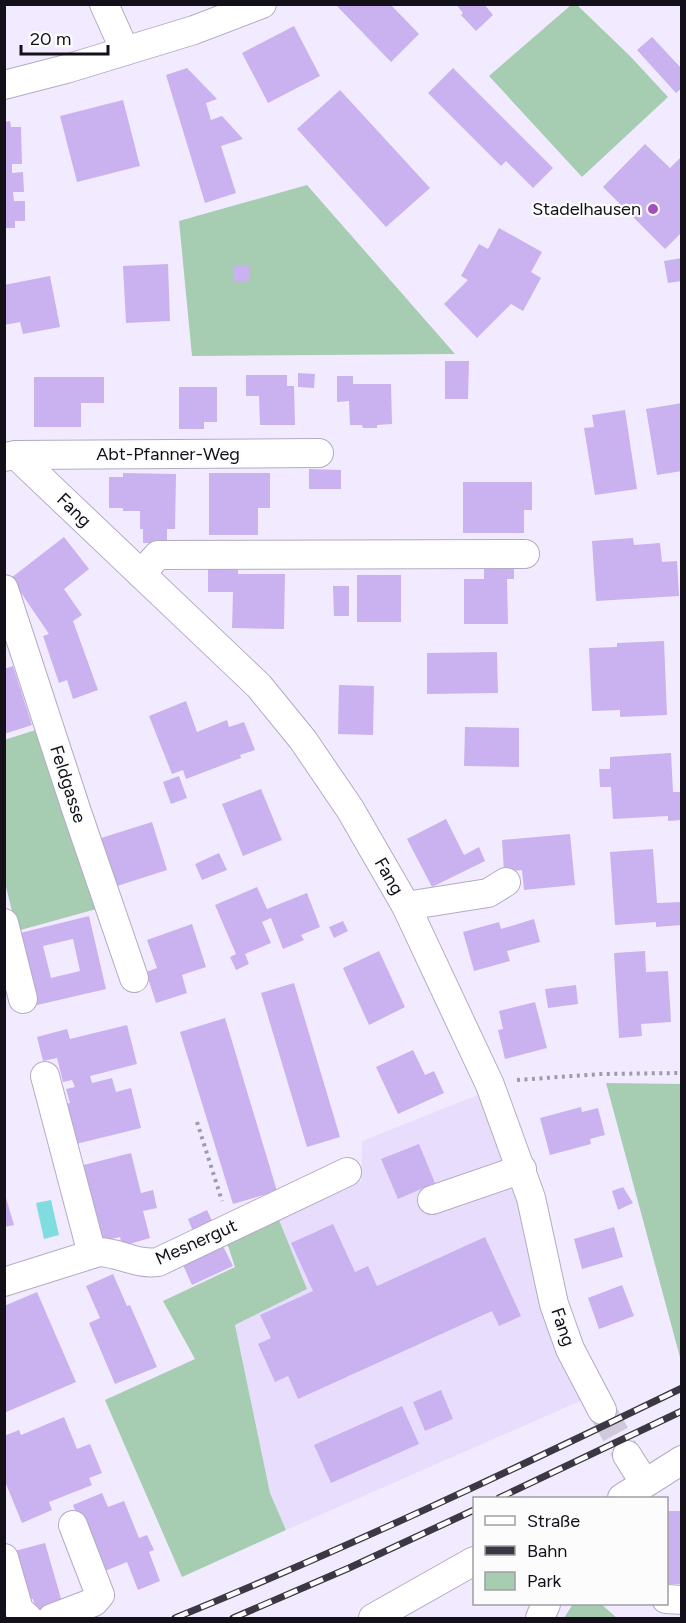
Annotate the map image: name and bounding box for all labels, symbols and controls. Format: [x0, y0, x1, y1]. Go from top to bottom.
scale bar [21, 18, 108, 56]
text: 20 m [30, 28, 71, 50]
place label: Stadelhausen [532, 198, 641, 220]
marker: Stadelhausen [646, 202, 660, 216]
street label: Abt-Pfanner-Weg [96, 443, 240, 465]
street label: Fang [52, 488, 96, 532]
street label: Feldgasse [45, 742, 91, 826]
street label: Fang [370, 853, 408, 899]
street label: Mesnergut [152, 1214, 240, 1270]
street label: Fang [546, 1305, 580, 1349]
legend [473, 1497, 668, 1605]
text: Straße [527, 1510, 580, 1532]
text: Bahn [527, 1540, 567, 1562]
text: Park [527, 1570, 562, 1592]

